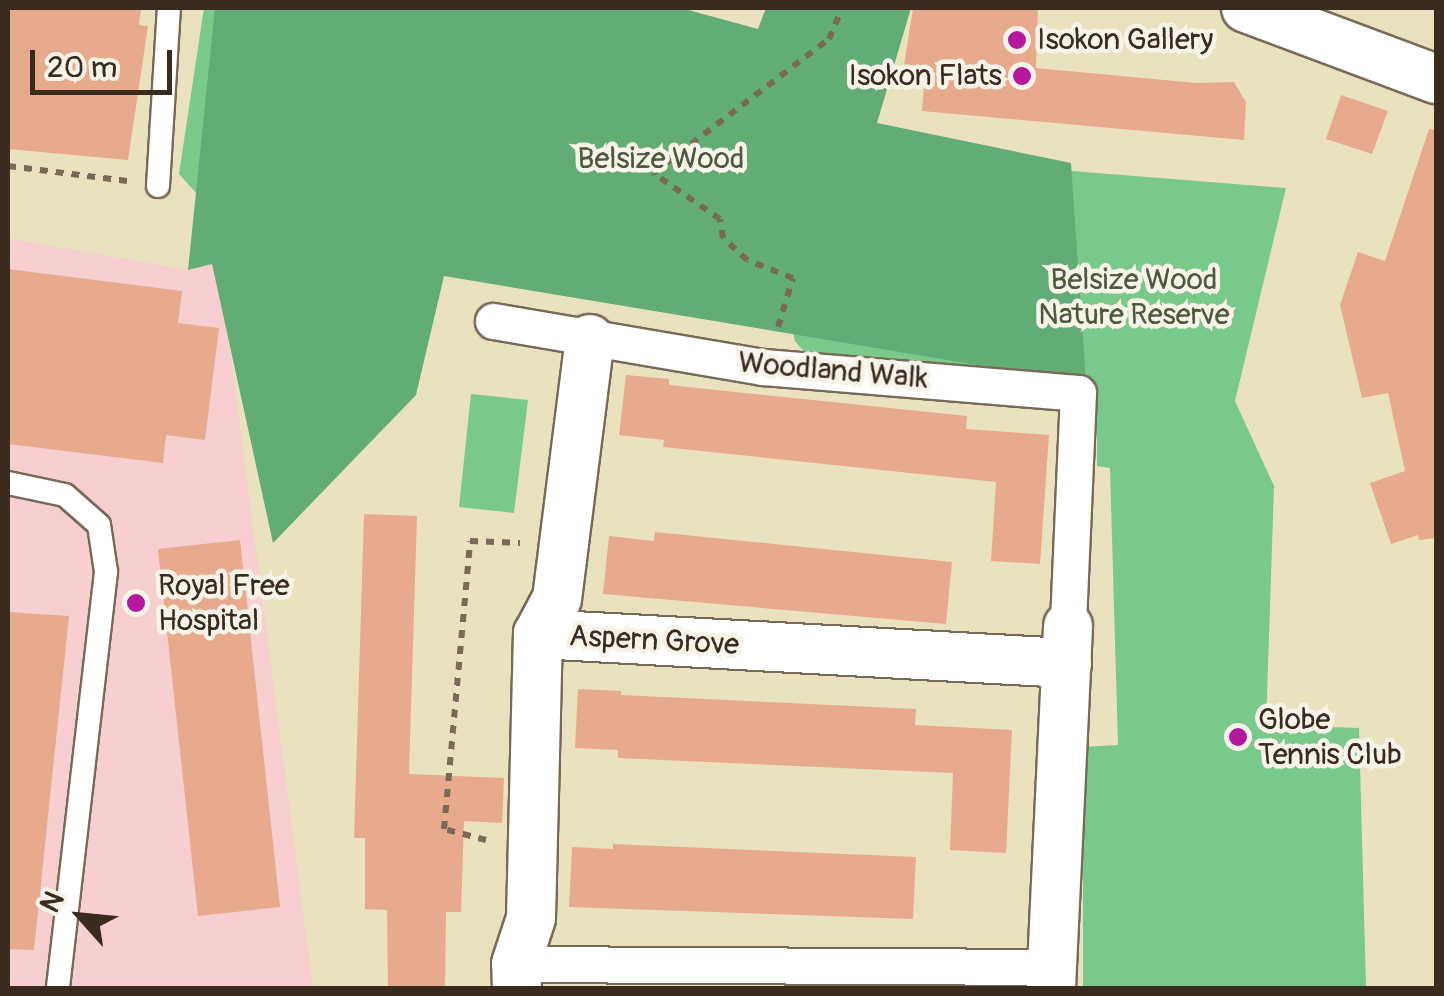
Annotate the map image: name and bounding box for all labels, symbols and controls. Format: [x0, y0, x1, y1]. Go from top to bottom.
place label: Isokon Gallery [1037, 22, 1213, 58]
marker: Isokon Gallery [1006, 29, 1028, 51]
scale bar [35, 30, 178, 92]
text: 20 m [47, 49, 117, 86]
place label: Isokon Flats [848, 58, 1002, 94]
marker: Isokon Flats [1011, 65, 1033, 87]
park label: Belsize Wood [577, 141, 745, 177]
park label: Belsize Wood Nature Reserve [1038, 262, 1230, 332]
street label: Woodland Walk [737, 345, 929, 397]
place label: Royal Free Hospital [158, 568, 290, 638]
marker: Royal Free Hospital [123, 590, 149, 616]
street label: Aspern Grove [568, 619, 740, 663]
place label: Globe Tennis Club [1258, 702, 1402, 772]
marker: Globe Tennis Club [1227, 726, 1249, 748]
north arrow [30, 866, 130, 966]
text: N [33, 886, 73, 919]

